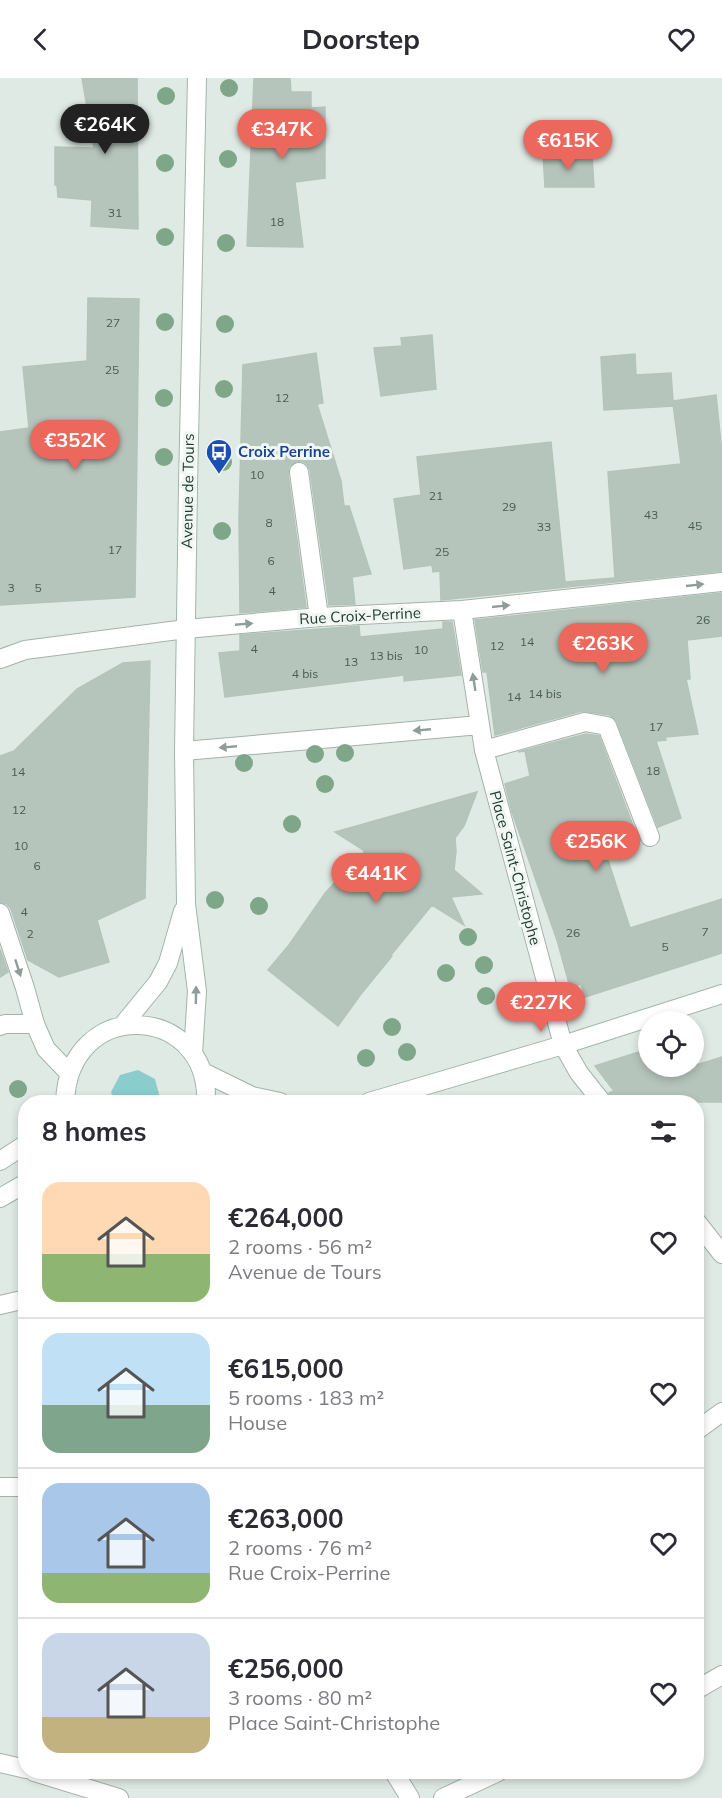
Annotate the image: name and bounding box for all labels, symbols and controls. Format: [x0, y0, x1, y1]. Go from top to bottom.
text: Doorstep [302, 22, 420, 56]
icon: back [24, 23, 57, 56]
icon: heart [665, 23, 698, 56]
pin: €264K [63, 104, 147, 155]
pin: €347K [240, 109, 324, 160]
text: €264K [74, 111, 136, 136]
text: €347K [251, 116, 313, 141]
pin: €615K [526, 120, 610, 171]
text: €615K [537, 127, 599, 152]
house number: 31 [108, 205, 122, 220]
house number: 18 [270, 214, 284, 229]
house number: 27 [106, 315, 120, 330]
house number: 25 [105, 362, 119, 377]
house number: 12 [275, 390, 289, 405]
pin: €352K [33, 420, 117, 471]
text: €352K [44, 427, 106, 452]
street label: Avenue de Tours [177, 433, 198, 549]
bus stop icon: Croix Perrine [204, 437, 234, 475]
place label: Croix Perrine [238, 442, 330, 461]
house number: 10 [250, 467, 264, 482]
house number: 21 [429, 488, 443, 503]
house number: 29 [502, 499, 516, 514]
house number: 43 [644, 507, 658, 522]
house number: 8 [265, 515, 273, 530]
house number: 45 [688, 518, 702, 533]
house number: 33 [537, 519, 551, 534]
house number: 17 [108, 542, 122, 557]
house number: 25 [435, 544, 449, 559]
house number: 6 [267, 553, 275, 568]
house number: 3 [7, 580, 15, 595]
house number: 5 [34, 580, 42, 595]
one-way arrow [686, 580, 705, 590]
house number: 4 [268, 583, 276, 598]
one-way arrow [492, 601, 511, 611]
street label: Rue Croix-Perrine [299, 603, 421, 628]
house number: 26 [696, 612, 710, 627]
one-way arrow [235, 619, 254, 629]
pin: €263K [561, 623, 645, 674]
text: €263K [572, 630, 634, 655]
house number: 14 [520, 634, 534, 649]
house number: 12 [490, 638, 504, 653]
house number: 4 [250, 641, 258, 656]
house number: 10 [414, 642, 428, 657]
house number: 13 bis [369, 648, 403, 663]
house number: 13 [344, 654, 358, 669]
house number: 4 bis [292, 666, 318, 681]
one-way arrow [469, 673, 478, 692]
house number: 14 bis [528, 686, 562, 701]
house number: 14 [507, 689, 521, 704]
house number: 17 [649, 719, 663, 734]
one-way arrow [412, 725, 431, 735]
one-way arrow [218, 742, 237, 752]
house number: 18 [646, 763, 660, 778]
house number: 14 [11, 764, 25, 779]
street label: Place Saint-Christophe [486, 789, 545, 947]
house number: 12 [12, 802, 26, 817]
pin: €256K [554, 821, 638, 872]
text: €256K [565, 828, 627, 853]
house number: 10 [14, 838, 28, 853]
pin: €441K [334, 853, 418, 904]
house number: 6 [33, 858, 41, 873]
text: €441K [345, 860, 407, 885]
house number: 4 [20, 904, 28, 919]
house number: 7 [701, 924, 709, 939]
house number: 26 [566, 925, 580, 940]
house number: 2 [26, 926, 34, 941]
house number: 5 [661, 939, 669, 954]
one-way arrow [14, 959, 24, 977]
pin: €227K [499, 982, 583, 1033]
one-way arrow [191, 986, 201, 1005]
text: €227K [510, 989, 572, 1014]
map controls [638, 1011, 704, 1077]
button: locate [638, 1011, 704, 1077]
text: 8 homes [42, 1115, 146, 1148]
icon: filters [647, 1115, 680, 1148]
text: €264,000 [228, 1201, 344, 1234]
icon: home [90, 1206, 162, 1278]
icon: heart [647, 1226, 680, 1259]
text: 2 rooms · 56 m² [228, 1234, 372, 1259]
text: Avenue de Tours [228, 1259, 382, 1284]
text: €615,000 [228, 1352, 344, 1385]
icon: home [90, 1357, 162, 1429]
icon: heart [647, 1377, 680, 1410]
text: 5 rooms · 183 m² [228, 1385, 384, 1410]
text: House [228, 1410, 287, 1435]
text: €263,000 [228, 1502, 344, 1535]
icon: home [90, 1507, 162, 1579]
icon: heart [647, 1527, 680, 1560]
text: 2 rooms · 76 m² [228, 1535, 372, 1560]
text: Rue Croix-Perrine [228, 1560, 390, 1585]
text: €256,000 [228, 1652, 344, 1685]
icon: home [90, 1657, 162, 1729]
icon: heart [647, 1677, 680, 1710]
text: 3 rooms · 80 m² [228, 1685, 372, 1710]
text: Place Saint-Christophe [228, 1710, 440, 1735]

